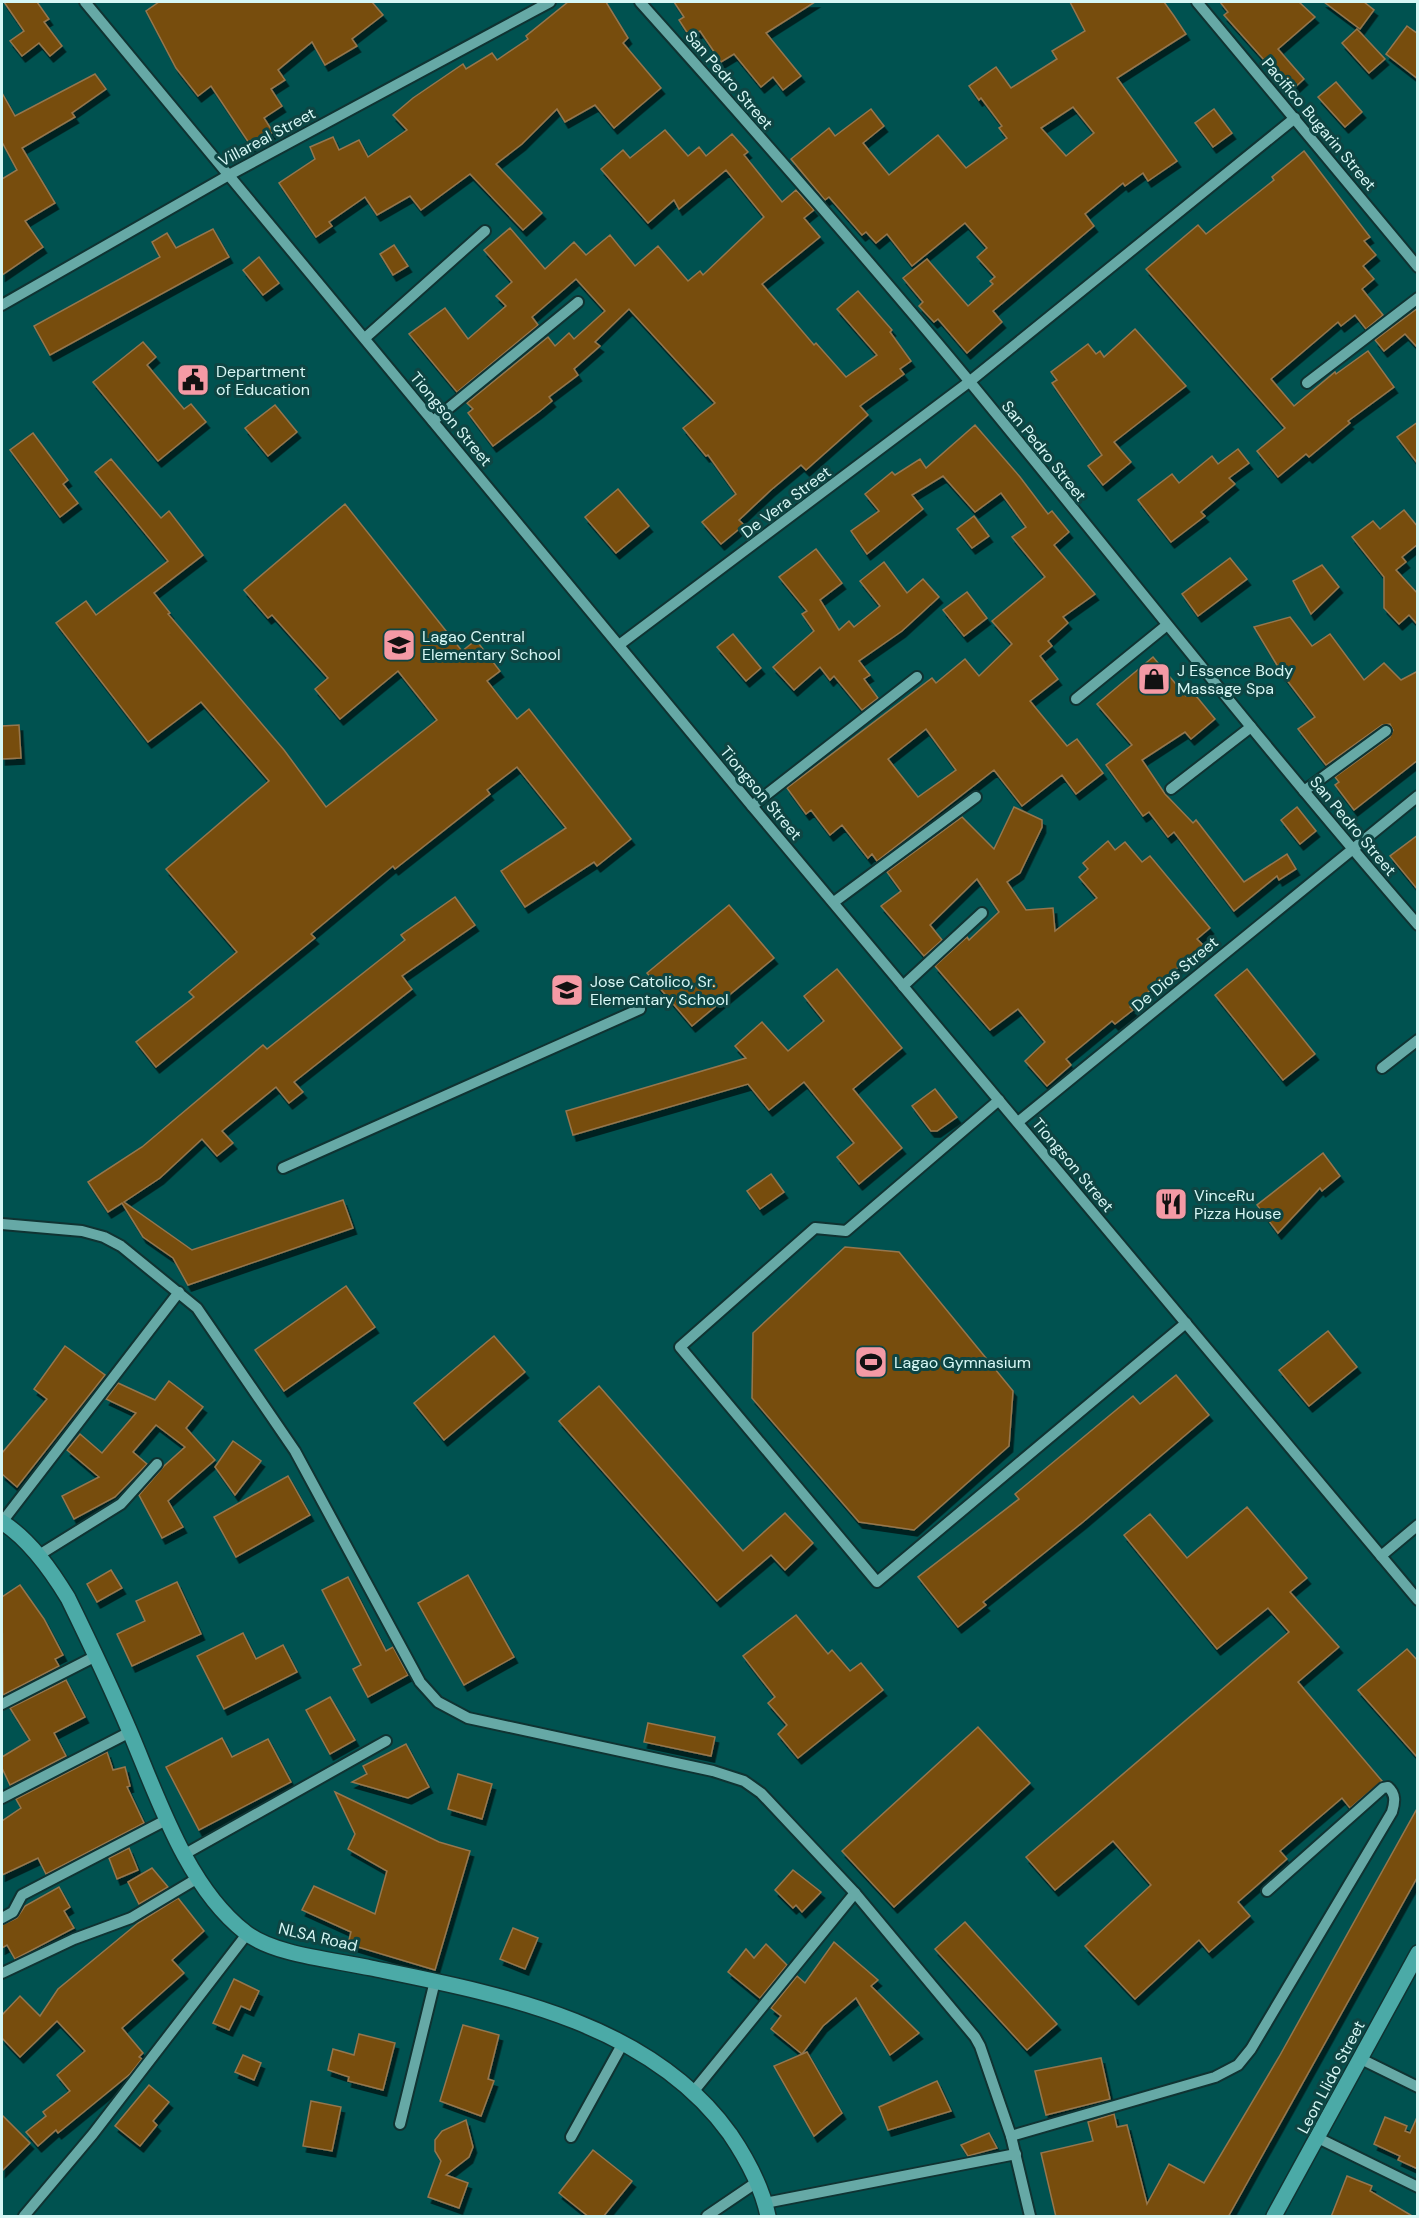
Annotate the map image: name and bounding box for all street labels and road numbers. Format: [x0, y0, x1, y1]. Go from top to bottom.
street label: San Pedro Street [680, 26, 778, 134]
street label: Pacifico Bugarin Street [1257, 53, 1381, 195]
street label: Villareal Street [215, 103, 319, 171]
street label: Tiongson Street [405, 368, 497, 470]
street label: San Pedro Street [997, 396, 1091, 506]
street label: De Vera Street [737, 461, 835, 543]
street label: Tiongson Street [715, 742, 807, 844]
street label: San Pedro Street [1305, 772, 1401, 880]
street label: De Dios Street [1128, 932, 1222, 1016]
street label: Tiongson Street [1027, 1114, 1119, 1216]
street label: NLSA Road [276, 1918, 360, 1956]
street label: Leon Llido Street [1292, 2017, 1370, 2137]

